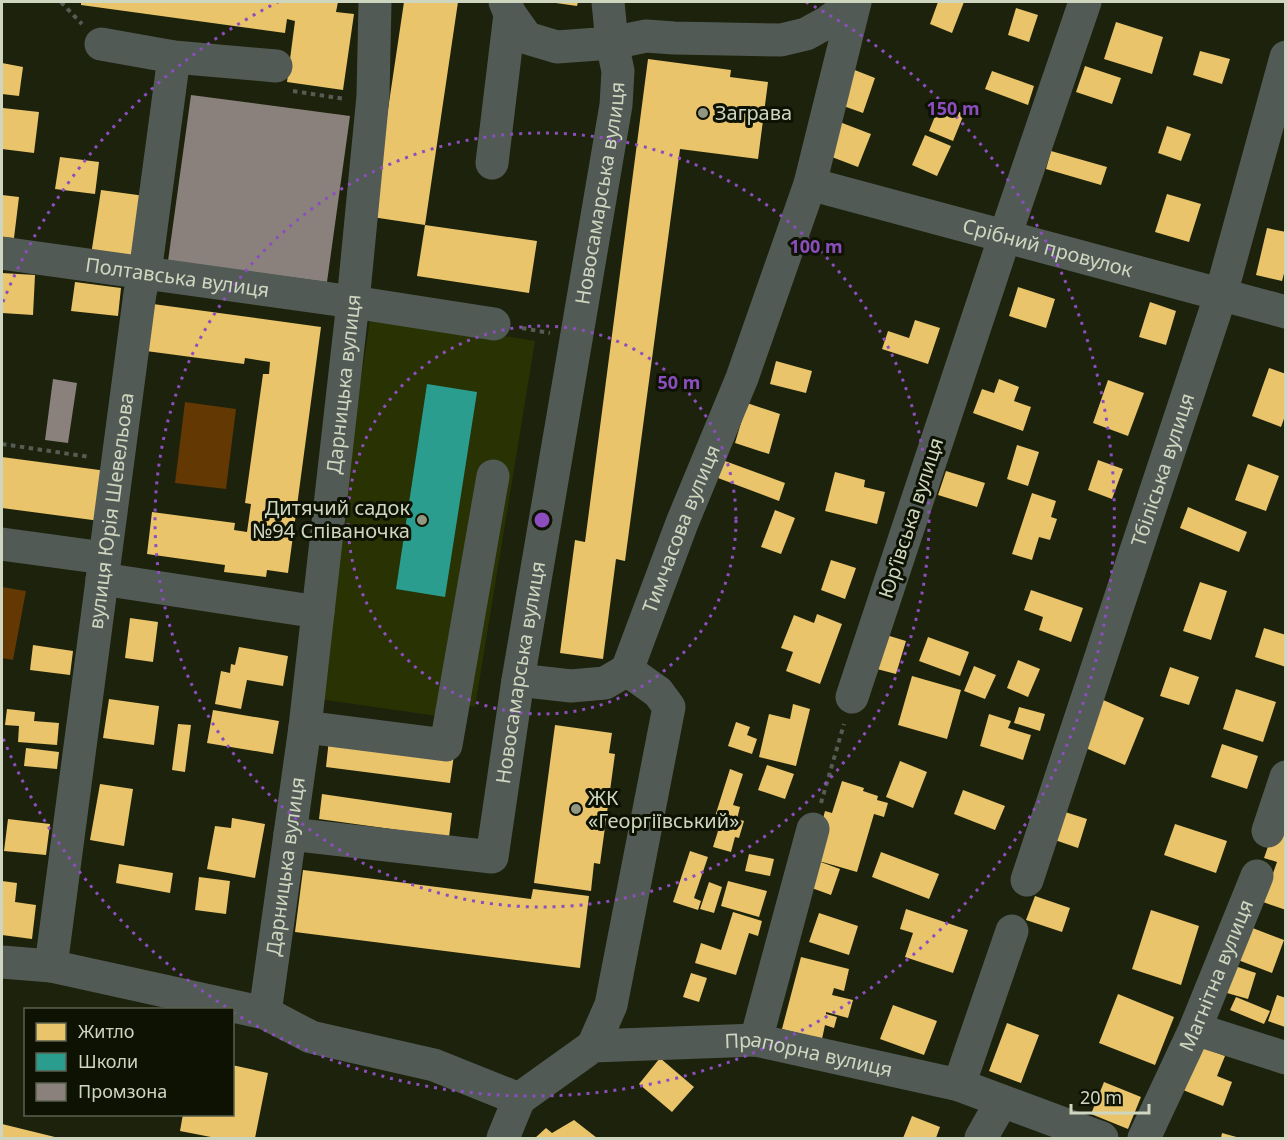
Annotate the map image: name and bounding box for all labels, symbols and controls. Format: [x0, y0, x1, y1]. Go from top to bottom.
street label: Новосамарська вулиця [568, 81, 630, 306]
text: 150 m [926, 96, 980, 120]
place label: Заграва [715, 99, 792, 126]
marker: Заграва [696, 106, 710, 120]
street label: Срібний провулок [960, 212, 1136, 283]
text: 100 m [789, 234, 843, 258]
street label: Полтавська вулиця [84, 251, 271, 303]
street label: Дарницька вулиця [320, 293, 367, 475]
text: 50 m [658, 370, 700, 394]
street label: Тбіліська вулиця [1124, 389, 1200, 550]
street label: вулиця Юрія Шевельова [82, 391, 140, 631]
street label: Юрʼївська вулиця [872, 434, 949, 602]
street label: Тимчасова вулиця [636, 441, 726, 617]
place label: Дитячий садок №94 Співаночка [252, 494, 410, 544]
centre of rings [532, 510, 552, 530]
marker: Дитячий садок №94 Співаночка [415, 513, 429, 527]
street label: Новосамарська вулиця [489, 559, 551, 786]
street label: Дарницька вулиця [259, 775, 311, 958]
place label: ЖК «Георгіївський» [588, 784, 739, 834]
marker: ЖК «Георгіївський» [569, 802, 583, 816]
street label: Магнітна вулиця [1173, 895, 1259, 1055]
legend [24, 1008, 234, 1116]
text: Житло [78, 1019, 135, 1043]
street label: Прапорна вулиця [724, 1025, 895, 1083]
text: Школи [78, 1049, 138, 1073]
scale bar [1071, 1077, 1149, 1115]
text: Промзона [78, 1079, 167, 1103]
text: 20 m [1080, 1085, 1122, 1109]

